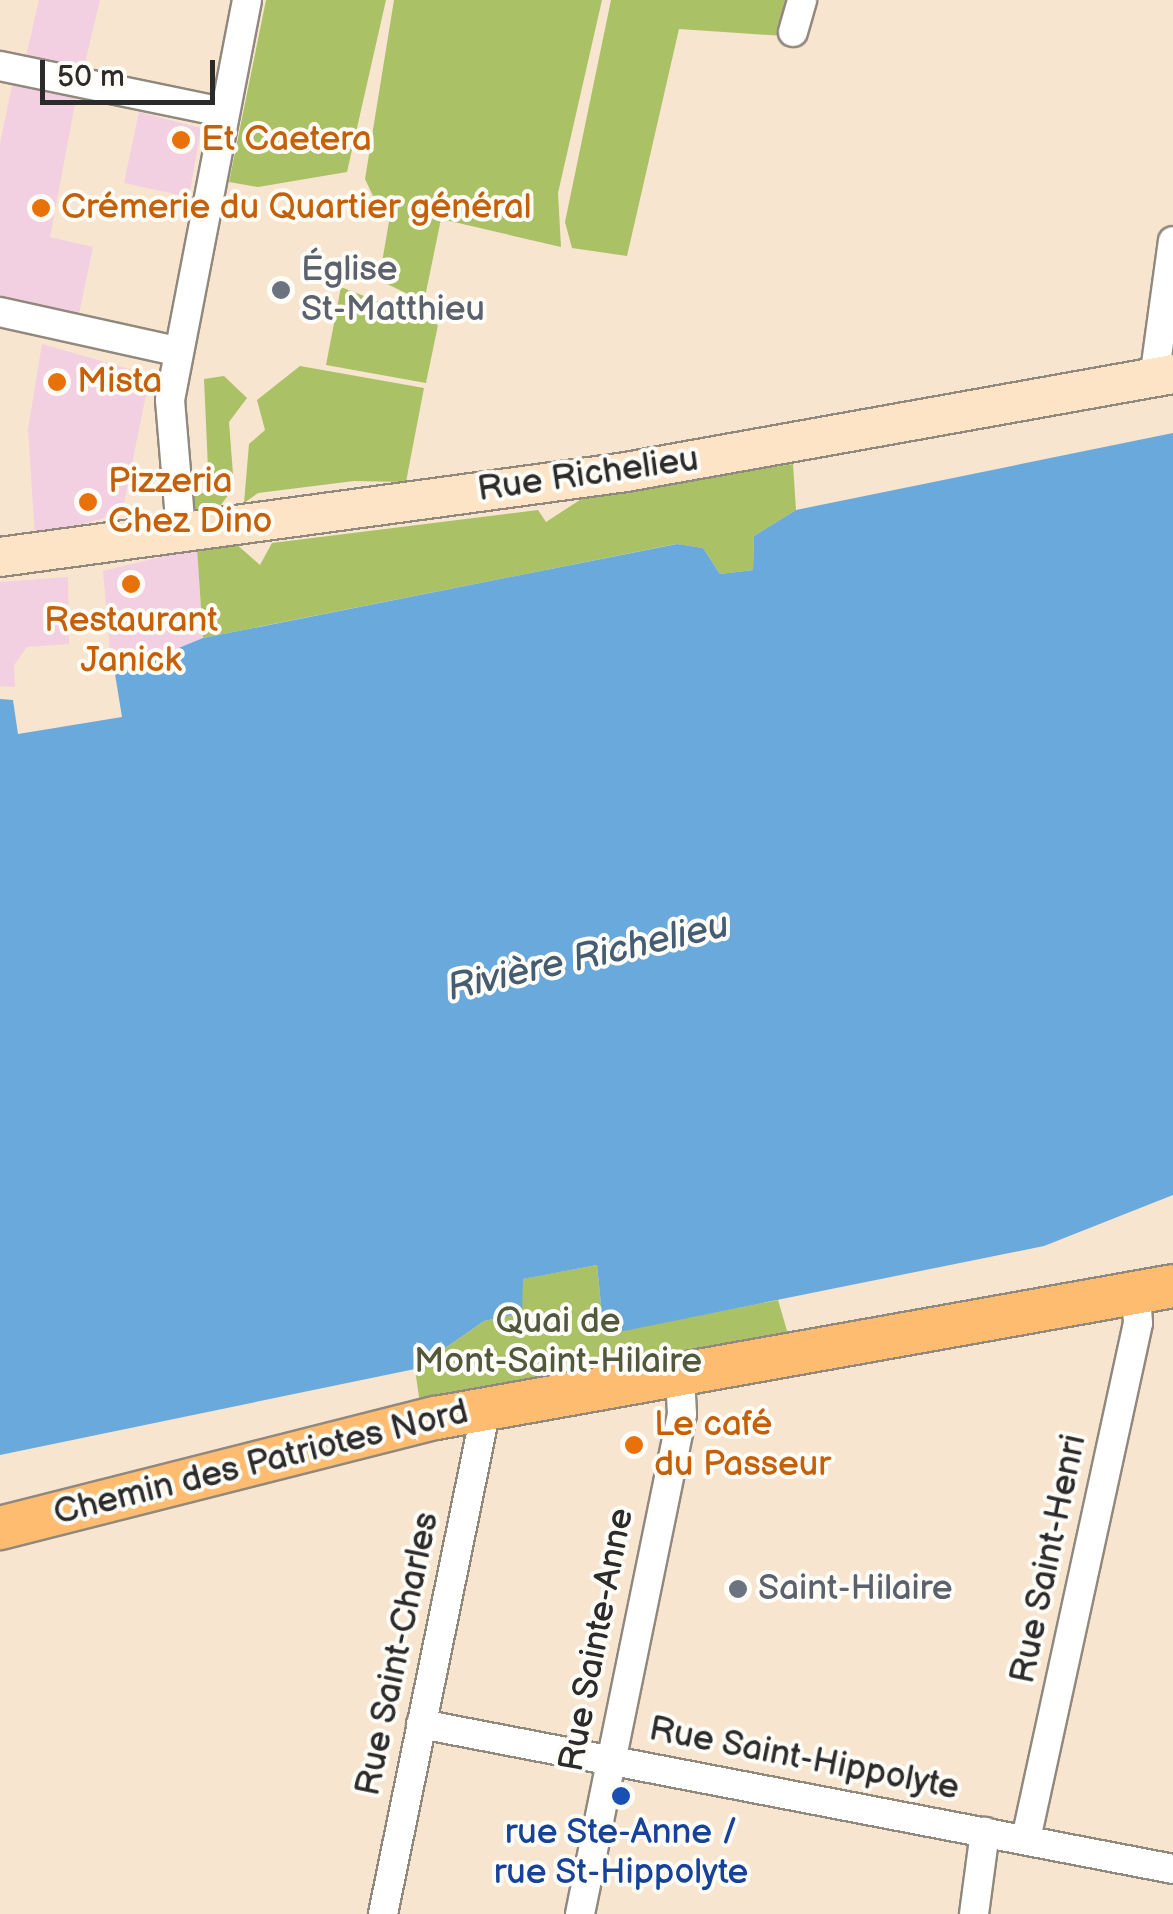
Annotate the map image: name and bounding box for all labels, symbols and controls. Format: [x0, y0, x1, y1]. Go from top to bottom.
scale bar [45, 40, 220, 102]
text: 50 m [57, 59, 125, 95]
place label: Et Caetera [201, 119, 372, 161]
marker: Et Caetera [170, 129, 192, 151]
place label: Crémerie du Quartier général [61, 187, 532, 229]
marker: Crémerie du Quartier général [30, 197, 52, 219]
place label: Église St-Matthieu [301, 249, 485, 331]
marker: Église St-Matthieu [270, 279, 292, 301]
place label: Mista [77, 361, 162, 403]
marker: Mista [46, 371, 68, 393]
street label: Rue Richelieu [475, 439, 701, 511]
place label: Pizzeria Chez Dino [108, 461, 272, 543]
marker: Pizzeria Chez Dino [77, 491, 99, 513]
marker: Restaurant Janick [120, 573, 142, 595]
place label: Restaurant Janick [44, 600, 218, 682]
water label: Rivière Richelieu [443, 902, 733, 1012]
park label: Quai de Mont-Saint-Hilaire [414, 1301, 702, 1383]
street label: Chemin des Patriotes Nord [49, 1391, 473, 1535]
place label: Le café du Passeur [654, 1404, 831, 1486]
street label: Rue Saint-Henri [1002, 1430, 1096, 1688]
marker: Le café du Passeur [623, 1434, 645, 1456]
street label: Rue Sainte-Anne [551, 1504, 643, 1776]
street label: Rue Saint-Charles [347, 1508, 449, 1800]
place label: Saint-Hilaire [758, 1568, 952, 1610]
marker: Saint-Hilaire [727, 1578, 749, 1600]
street label: Rue Saint-Hippolyte [645, 1708, 963, 1810]
marker: rue Ste-Anne / rue St-Hippolyte [610, 1785, 632, 1807]
place label: rue Ste-Anne / rue St-Hippolyte [493, 1812, 749, 1894]

